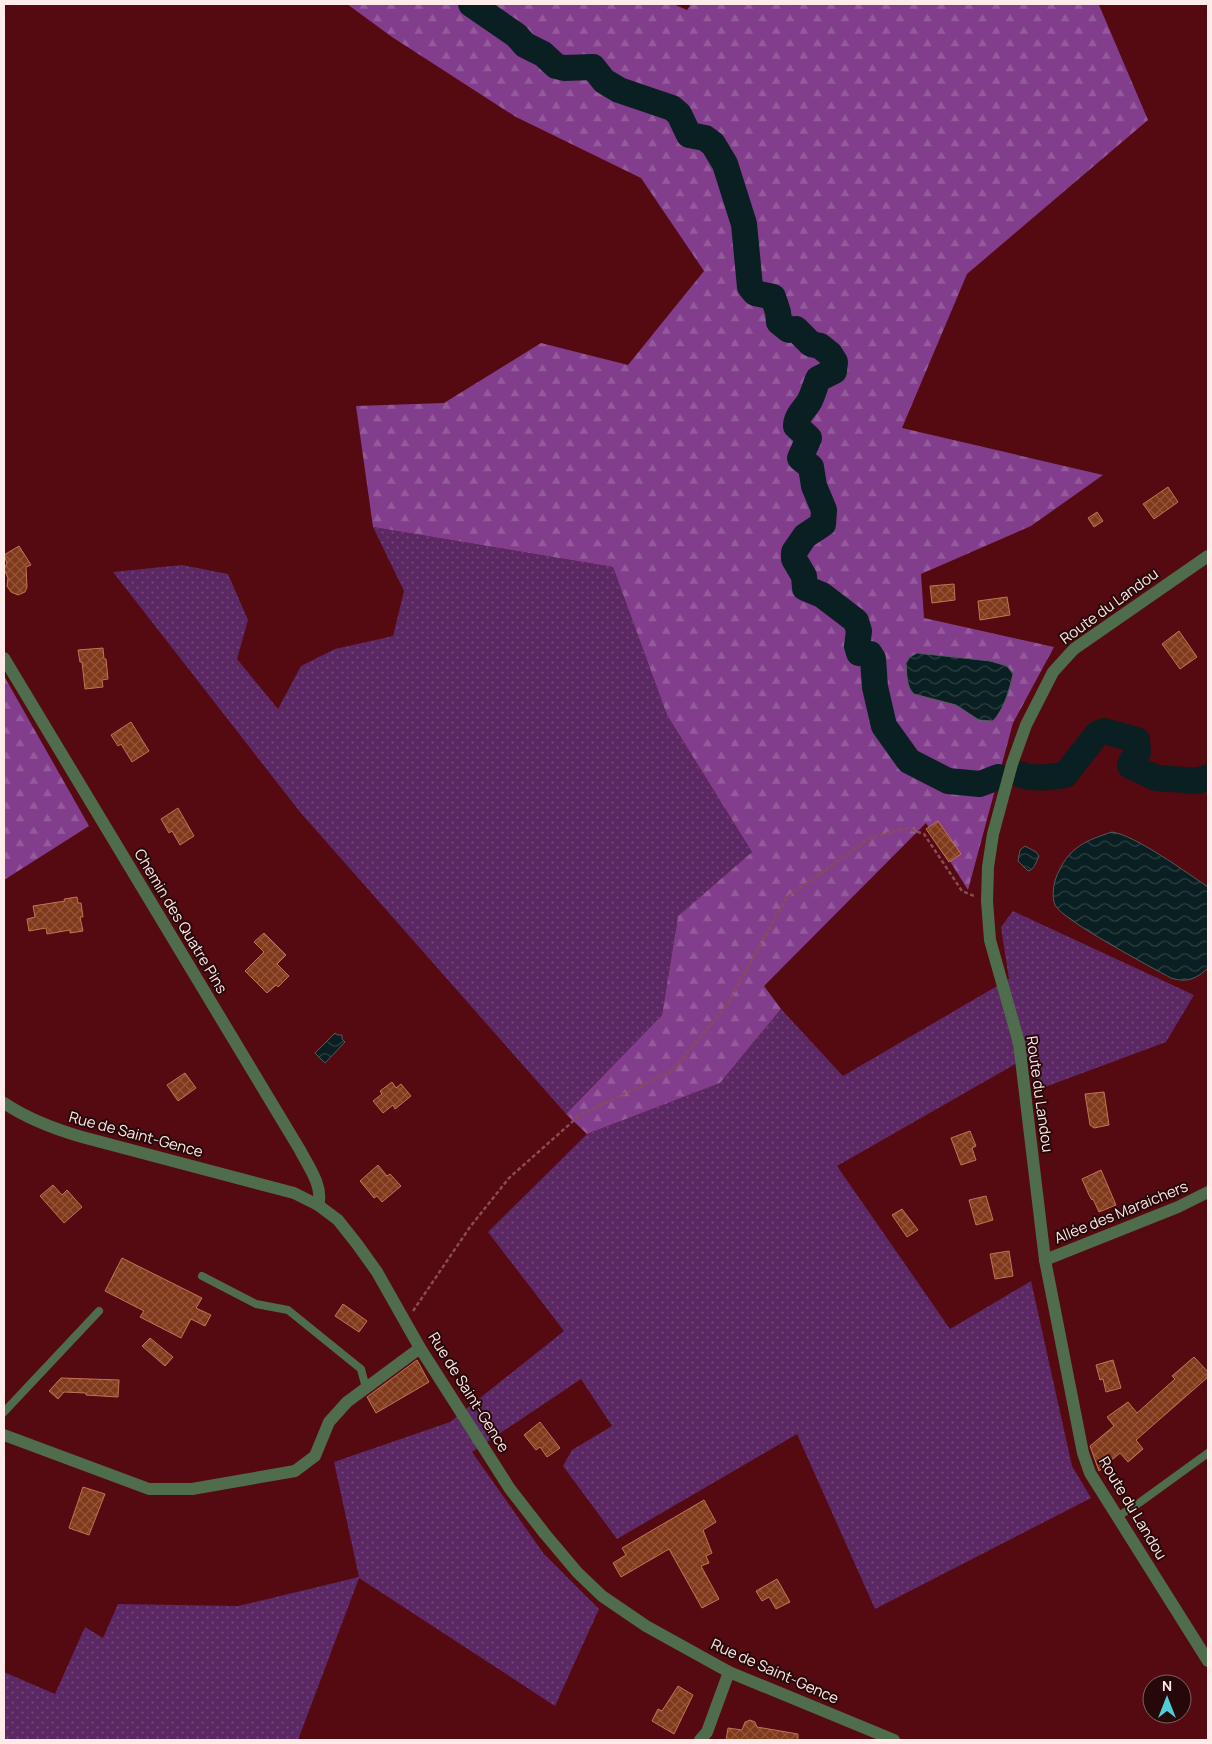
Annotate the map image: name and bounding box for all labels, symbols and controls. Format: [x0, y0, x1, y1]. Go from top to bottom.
street label: Route du Landou [1055, 563, 1163, 649]
street label: Chemin des Quatre Pins [129, 845, 233, 997]
street label: Route du Landou [1021, 1035, 1059, 1153]
street label: Rue de Saint-Gence [67, 1106, 206, 1162]
street label: Allée des Maraichers [1051, 1176, 1191, 1248]
street label: Rue de Saint-Gence [424, 1328, 515, 1456]
street label: Route du Landou [1094, 1452, 1172, 1564]
street label: Rue de Saint-Gence [708, 1633, 842, 1709]
north arrow [1142, 1674, 1192, 1724]
text: N [1162, 1676, 1172, 1695]

